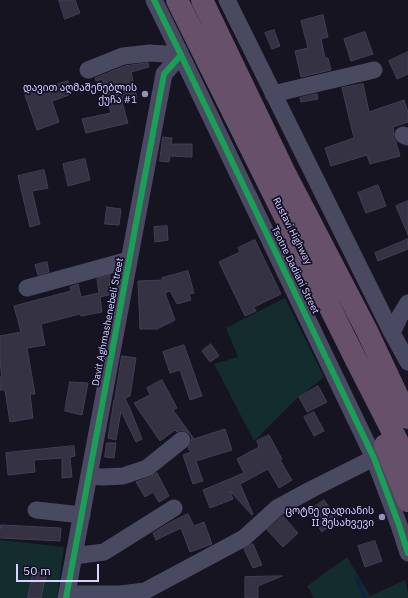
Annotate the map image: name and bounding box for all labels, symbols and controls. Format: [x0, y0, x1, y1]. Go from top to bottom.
place label: დავით აღმაშენებლის ქუჩა #1 [23, 82, 137, 106]
marker: დავით აღმაშენებლის ქუჩა #1 [140, 89, 150, 99]
street label: Rustavi Highway [270, 195, 314, 267]
street label: Tsotne Dadiani Street [269, 224, 321, 316]
street label: Davit Aghmashenebeli Street [90, 257, 126, 387]
place label: ცოტნე დადიანის II შესახვევი [285, 505, 374, 528]
marker: ცოტნე დადიანის II შესახვევი [377, 512, 387, 522]
scale bar [18, 556, 101, 582]
text: 50 m [23, 563, 51, 578]

